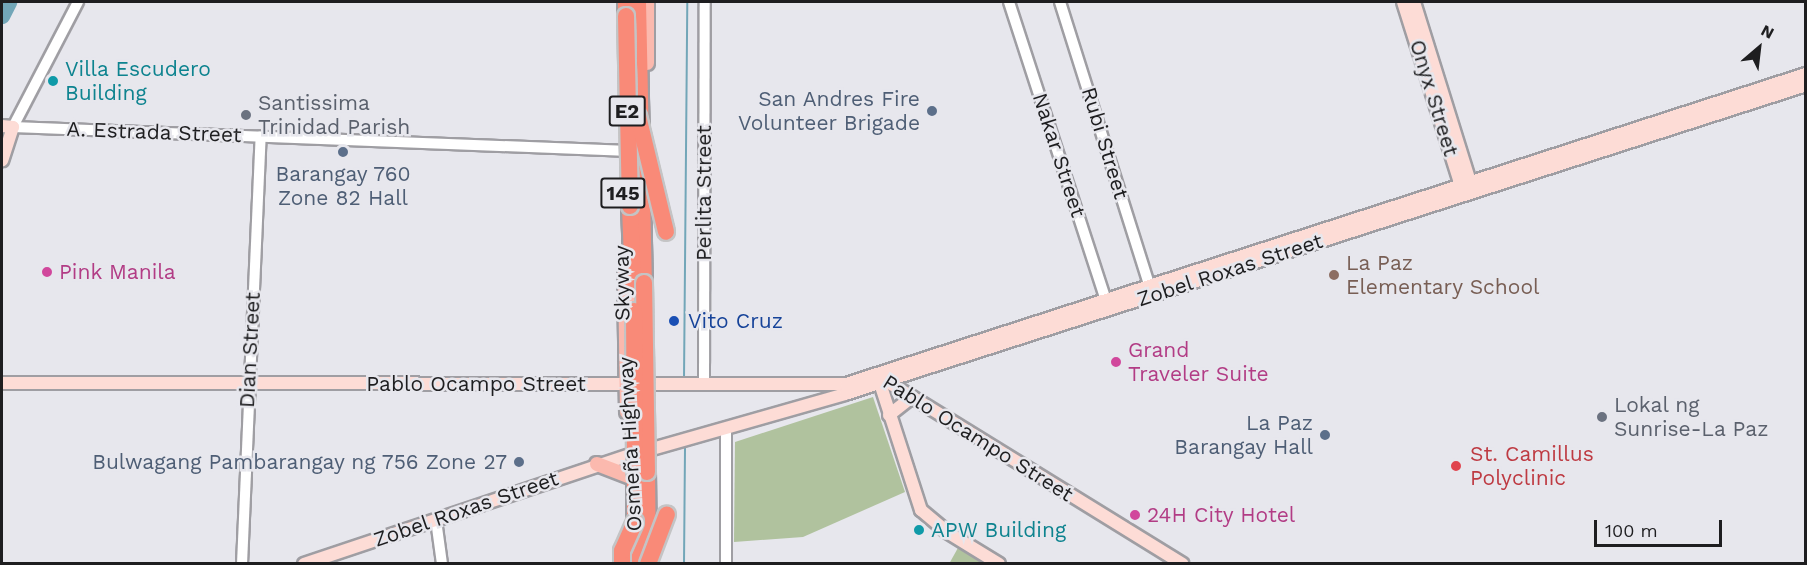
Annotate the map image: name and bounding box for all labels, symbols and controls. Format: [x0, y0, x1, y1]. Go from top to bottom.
north arrow [1729, 18, 1789, 78]
text: N [1758, 20, 1777, 43]
street label: Onyx Street [1404, 37, 1464, 159]
place label: Villa Escudero Building [65, 56, 211, 106]
marker: Villa Escudero Building [46, 74, 60, 88]
street label: Rubi Street [1076, 84, 1134, 202]
place label: San Andres Fire Volunteer Brigade [738, 86, 920, 136]
street label: Nakar Street [1027, 89, 1091, 221]
place label: Santissima Trinidad Parish [258, 90, 410, 140]
road number: E2 [608, 94, 646, 128]
marker: San Andres Fire Volunteer Brigade [925, 104, 939, 118]
marker: Santissima Trinidad Parish [239, 108, 253, 122]
street label: A. Estrada Street [66, 116, 242, 148]
street label: Perlita Street [691, 125, 717, 261]
marker: Barangay 760 Zone 82 Hall [336, 145, 350, 159]
place label: Barangay 760 Zone 82 Hall [275, 161, 411, 211]
road number: 145 [599, 176, 647, 210]
street label: Zobel Roxas Street [1134, 228, 1326, 312]
street label: Skyway [609, 245, 635, 321]
place label: La Paz Elementary School [1346, 250, 1540, 300]
place label: Pink Manila [59, 259, 176, 285]
marker: Pink Manila [40, 265, 54, 279]
marker: La Paz Elementary School [1327, 268, 1341, 282]
street label: Dian Street [234, 291, 266, 409]
place label: Vito Cruz [688, 308, 783, 334]
marker: Vito Cruz [665, 312, 683, 330]
place label: Grand Traveler Suite [1128, 337, 1269, 387]
marker: Grand Traveler Suite [1109, 355, 1123, 369]
street label: Osmeña Highway [613, 356, 647, 532]
street label: Pablo Ocampo Street [878, 369, 1078, 507]
street label: Pablo Ocampo Street [366, 371, 586, 397]
place label: Lokal ng Sunrise-La Paz [1614, 392, 1769, 442]
place label: La Paz Barangay Hall [1174, 410, 1313, 460]
marker: Lokal ng Sunrise-La Paz [1595, 410, 1609, 424]
marker: La Paz Barangay Hall [1318, 428, 1332, 442]
place label: St. Camillus Polyclinic [1470, 441, 1594, 491]
place label: Bulwagang Pambarangay ng 756 Zone 27 [91, 449, 507, 475]
marker: Bulwagang Pambarangay ng 756 Zone 27 [512, 455, 526, 469]
marker: St. Camillus Polyclinic [1447, 457, 1465, 475]
street label: Zobel Roxas Street [370, 465, 562, 553]
place label: 24H City Hotel [1147, 502, 1296, 528]
marker: 24H City Hotel [1128, 508, 1142, 522]
scale bar [1597, 508, 1724, 546]
place label: APW Building [931, 517, 1067, 543]
text: 100 m [1605, 520, 1658, 541]
marker: APW Building [912, 523, 926, 537]

